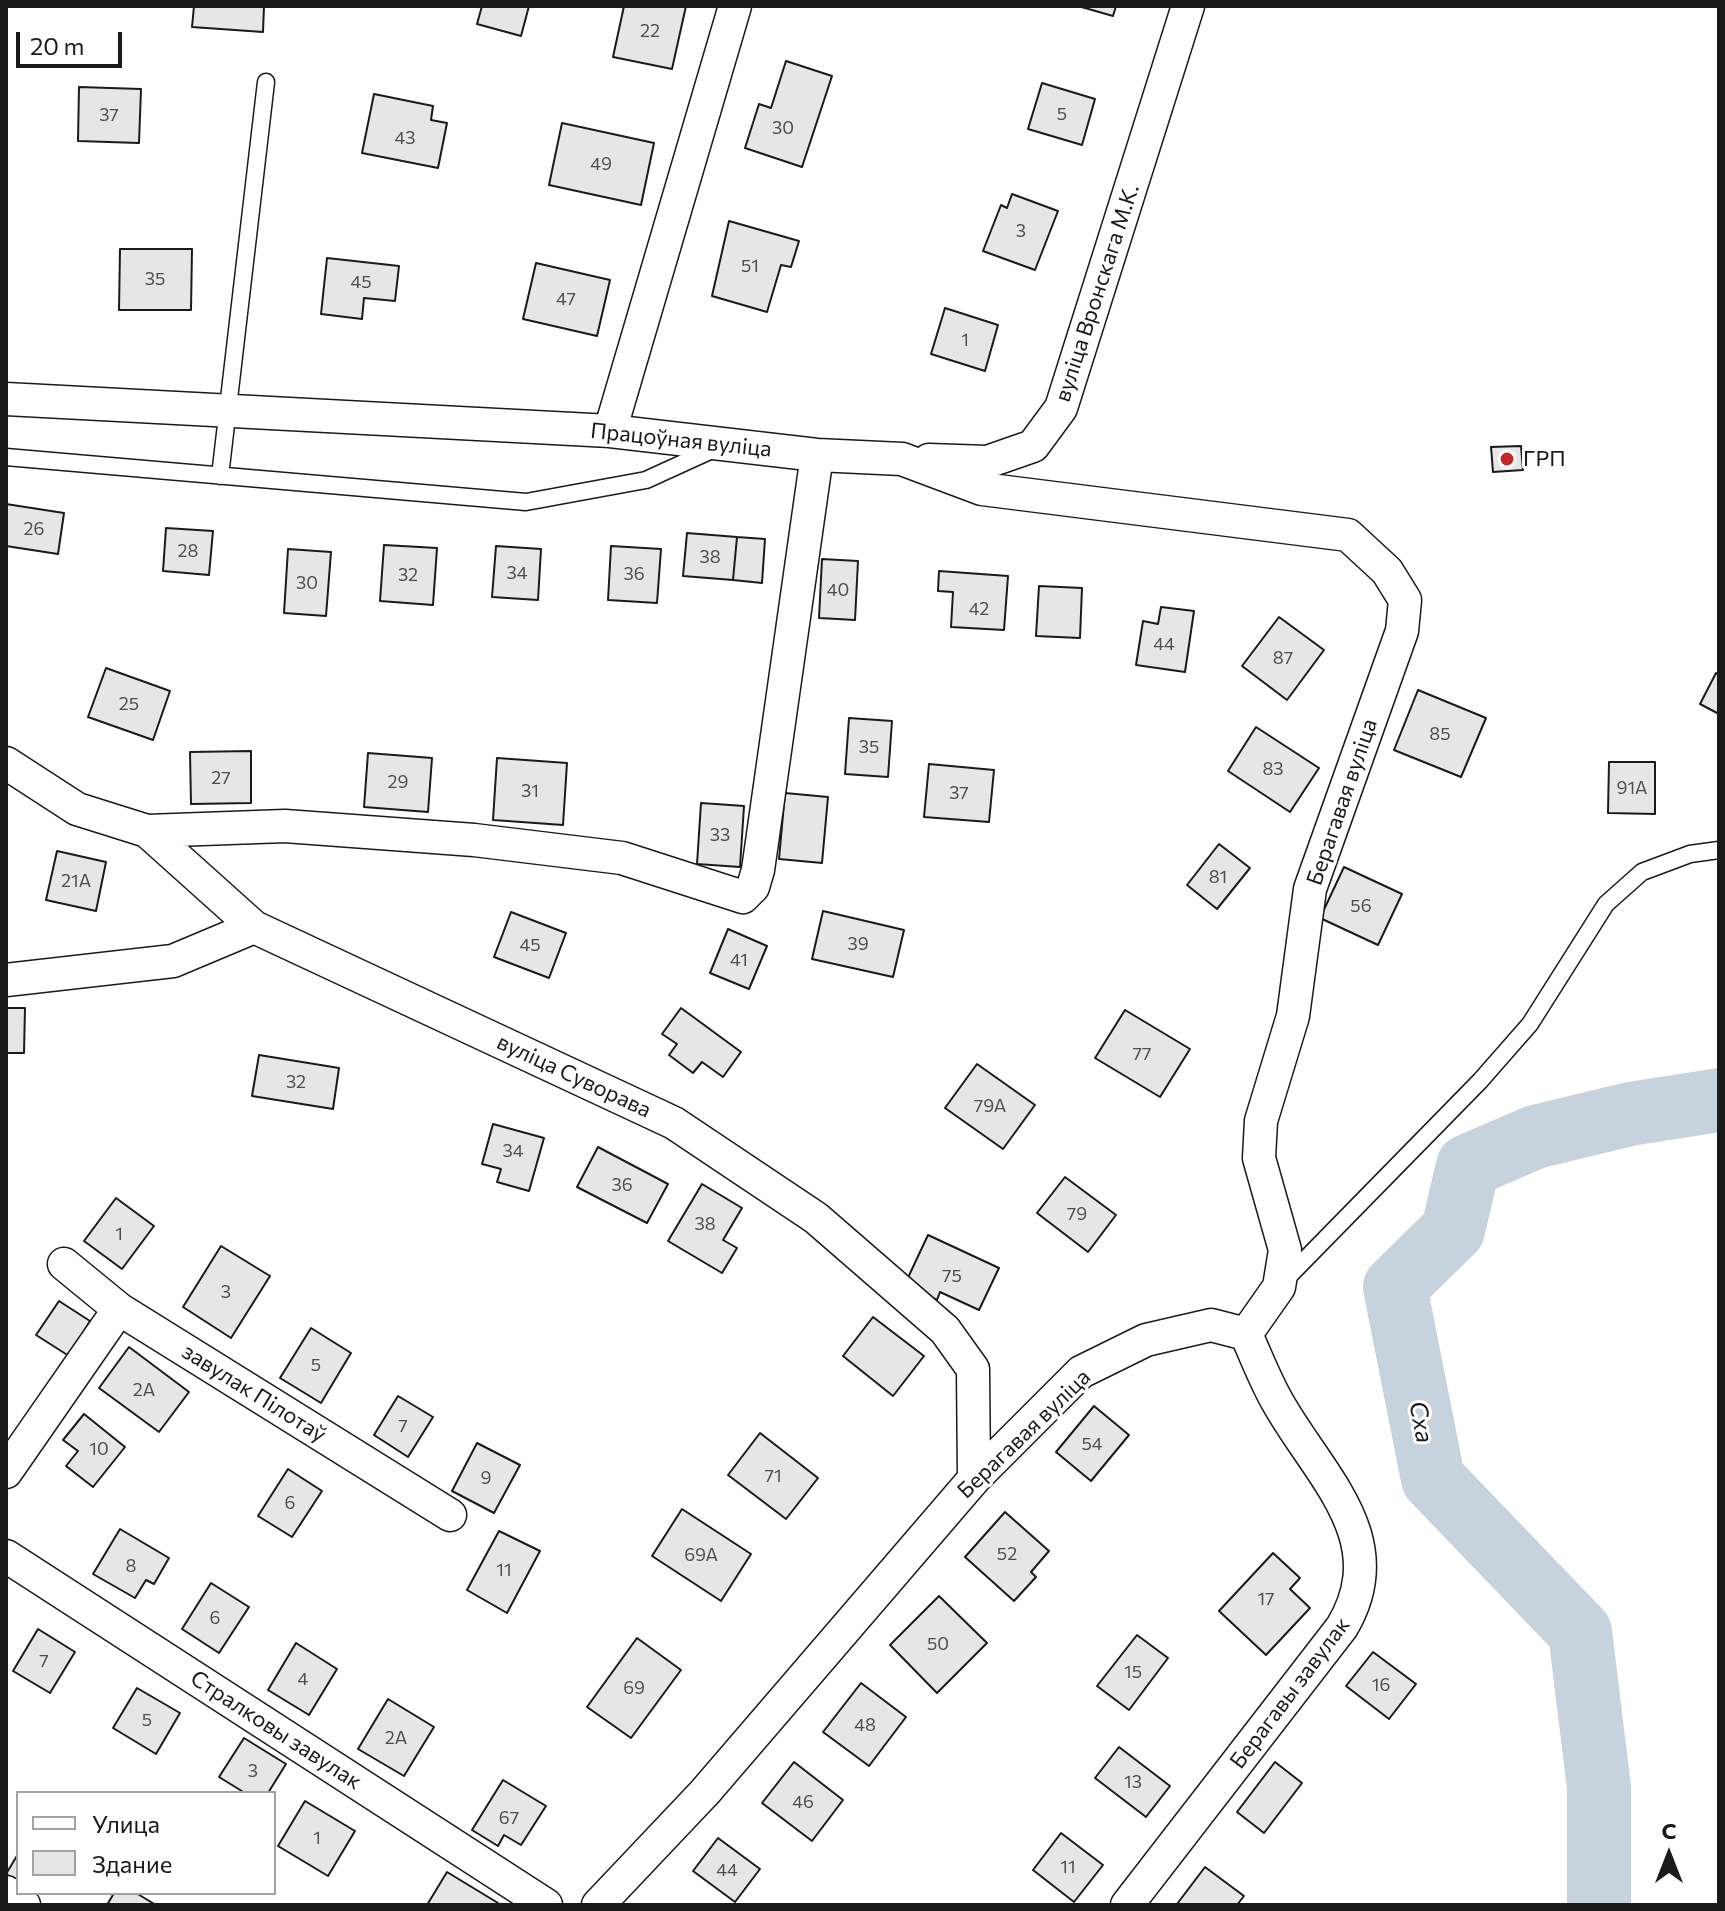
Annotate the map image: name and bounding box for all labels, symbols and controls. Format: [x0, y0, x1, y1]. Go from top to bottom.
scale bar [20, 16, 126, 66]
house number: 22 [640, 20, 660, 42]
text: 20 m [30, 31, 84, 60]
house number: 5 [1057, 103, 1067, 125]
house number: 37 [99, 104, 119, 126]
house number: 30 [772, 117, 794, 139]
house number: 43 [394, 127, 416, 149]
house number: 49 [590, 153, 612, 175]
street label: вуліца Вронскага М.К. [1049, 181, 1145, 405]
house number: 3 [1016, 220, 1026, 242]
house number: 51 [741, 255, 759, 277]
house number: 35 [145, 268, 165, 290]
house number: 45 [350, 271, 372, 293]
house number: 47 [556, 288, 576, 310]
house number: 1 [961, 329, 969, 351]
street label: Працоўная вуліца [589, 417, 773, 463]
place label: ГРП [1523, 446, 1566, 472]
marker: ГРП [1498, 450, 1516, 468]
house number: 26 [24, 518, 44, 540]
house number: 28 [178, 540, 198, 562]
house number: 38 [699, 546, 721, 568]
house number: 34 [506, 562, 528, 584]
house number: 36 [623, 563, 645, 585]
house number: 32 [398, 564, 418, 586]
house number: 30 [296, 572, 318, 594]
house number: 40 [827, 579, 849, 601]
house number: 42 [969, 598, 989, 620]
house number: 44 [1153, 633, 1175, 655]
house number: 87 [1273, 647, 1293, 669]
house number: 25 [119, 693, 139, 715]
street label: Берагавая вуліца [1301, 715, 1383, 889]
house number: 85 [1429, 723, 1451, 745]
house number: 35 [859, 736, 879, 758]
house number: 83 [1262, 758, 1284, 780]
house number: 27 [211, 767, 231, 789]
house number: 29 [388, 771, 408, 793]
house number: 91А [1616, 777, 1648, 799]
house number: 31 [521, 780, 539, 802]
house number: 37 [949, 782, 969, 804]
house number: 33 [710, 824, 730, 846]
house number: 81 [1209, 866, 1227, 888]
house number: 21А [61, 870, 91, 892]
house number: 56 [1350, 895, 1372, 917]
house number: 39 [847, 933, 869, 955]
house number: 45 [519, 934, 541, 956]
house number: 41 [730, 949, 748, 971]
street label: вуліца Суворава [493, 1029, 655, 1123]
house number: 77 [1132, 1043, 1152, 1065]
house number: 32 [286, 1071, 306, 1093]
house number: 79А [974, 1095, 1006, 1117]
house number: 34 [502, 1140, 524, 1162]
house number: 36 [611, 1174, 633, 1196]
house number: 79 [1067, 1203, 1087, 1225]
house number: 38 [694, 1213, 716, 1235]
house number: 1 [115, 1223, 123, 1245]
house number: 75 [942, 1265, 962, 1287]
house number: 3 [221, 1281, 231, 1303]
street label: завулак Пілотаў [177, 1338, 331, 1448]
house number: 5 [311, 1354, 321, 1376]
street label: Берагавая вуліца [952, 1364, 1096, 1504]
house number: 2А [133, 1379, 155, 1401]
water label: Сха [1403, 1399, 1439, 1445]
house number: 7 [398, 1415, 408, 1437]
house number: 54 [1081, 1433, 1103, 1455]
house number: 10 [89, 1438, 109, 1460]
house number: 71 [764, 1465, 782, 1487]
house number: 9 [481, 1467, 491, 1489]
house number: 6 [285, 1492, 295, 1514]
house number: 52 [997, 1543, 1017, 1565]
house number: 69А [684, 1544, 718, 1566]
house number: 8 [126, 1555, 136, 1577]
house number: 11 [496, 1559, 512, 1581]
house number: 17 [1257, 1588, 1275, 1610]
house number: 6 [210, 1607, 220, 1629]
street label: Берагавы завулак [1224, 1612, 1356, 1774]
house number: 50 [927, 1633, 949, 1655]
house number: 7 [39, 1650, 49, 1672]
house number: 15 [1124, 1661, 1142, 1683]
street label: Стралковы завулак [186, 1665, 366, 1795]
house number: 4 [298, 1668, 308, 1690]
house number: 16 [1372, 1674, 1390, 1696]
house number: 69 [623, 1677, 645, 1699]
house number: 5 [142, 1709, 152, 1731]
house number: 48 [854, 1714, 876, 1736]
house number: 2А [385, 1727, 407, 1749]
house number: 3 [248, 1760, 258, 1782]
house number: 13 [1124, 1771, 1142, 1793]
legend [16, 1791, 276, 1895]
house number: 46 [792, 1791, 814, 1813]
house number: 67 [499, 1807, 519, 1829]
text: Улица [92, 1809, 160, 1838]
north arrow [1629, 1815, 1709, 1895]
text: С [1661, 1817, 1677, 1844]
house number: 1 [313, 1827, 321, 1849]
text: Здание [92, 1849, 172, 1878]
house number: 11 [1060, 1856, 1076, 1878]
house number: 44 [716, 1859, 738, 1881]

